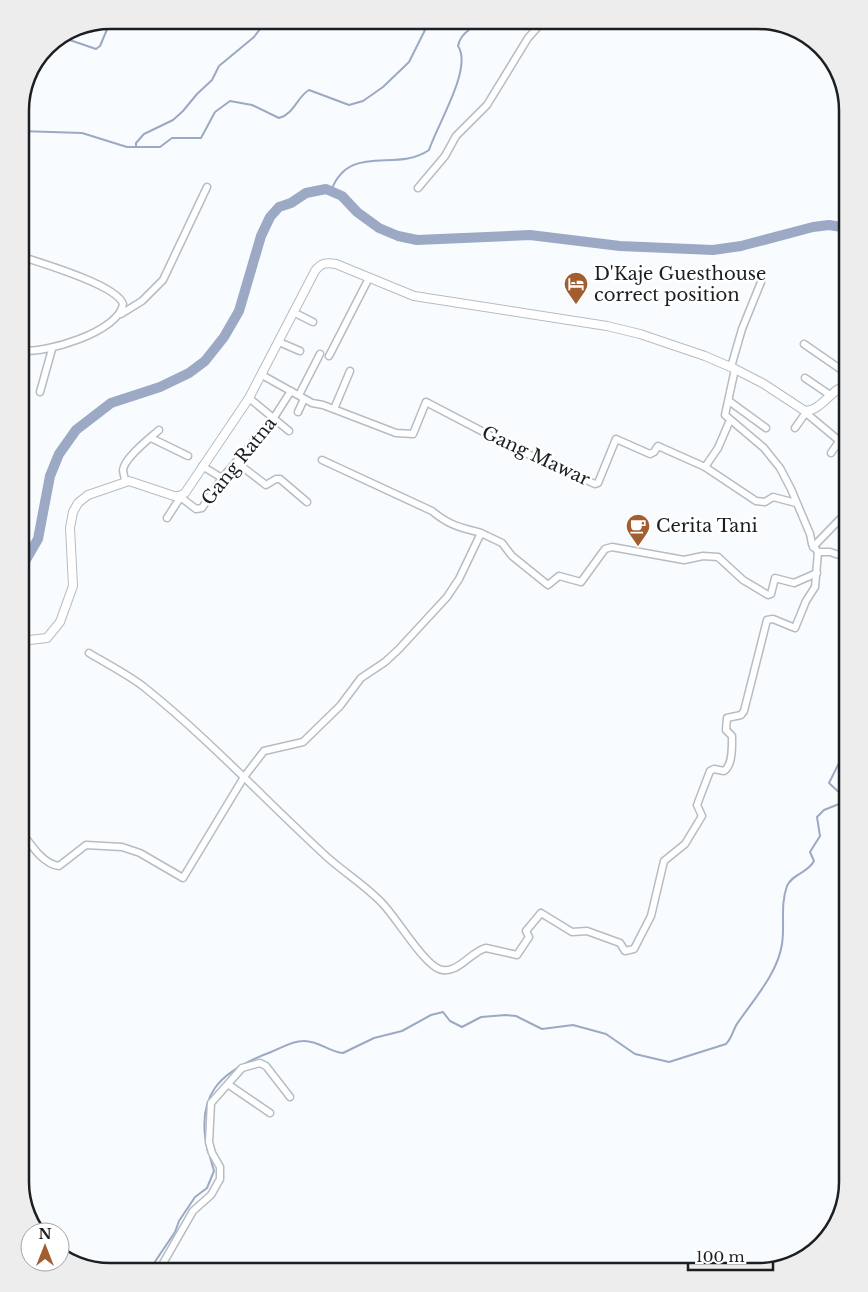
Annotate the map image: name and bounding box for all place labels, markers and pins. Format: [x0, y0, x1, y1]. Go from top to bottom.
place label: D'Kaje Guesthouse correct position [594, 263, 766, 306]
hotel icon: D'Kaje Guesthouse correct position [563, 271, 589, 305]
cafe icon: Cerita Tani [625, 513, 651, 547]
place label: Cerita Tani [656, 515, 758, 537]

